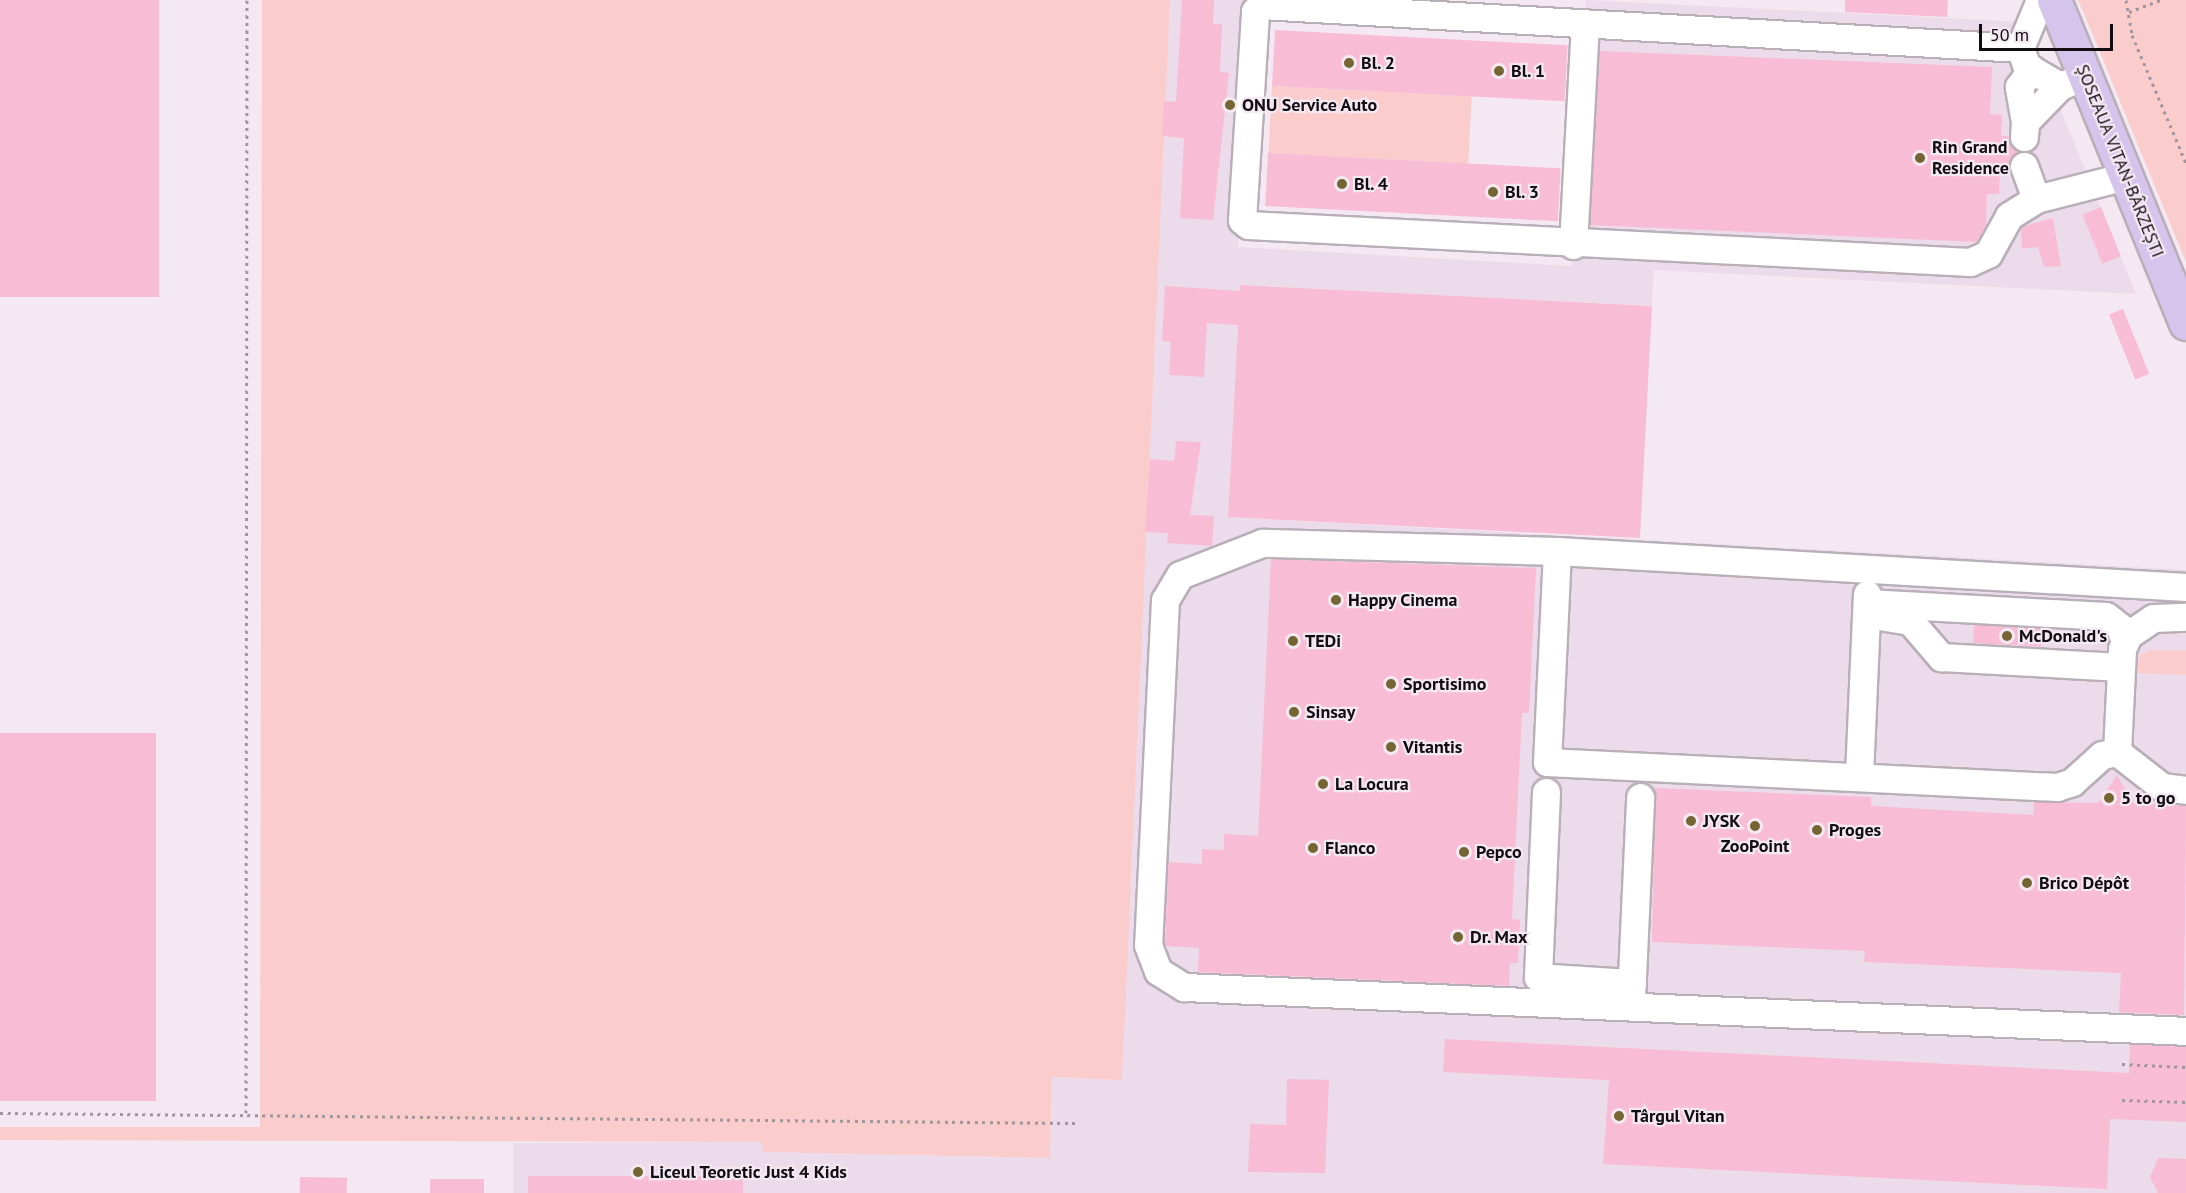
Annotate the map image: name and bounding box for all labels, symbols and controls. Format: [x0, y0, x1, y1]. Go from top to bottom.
scale bar [1982, 12, 2116, 50]
text: 50 m [1990, 23, 2029, 46]
place label: Bl. 2 [1361, 52, 1396, 74]
marker: Bl. 2 [1342, 56, 1356, 70]
place label: Bl. 1 [1511, 60, 1546, 82]
street label: ȘOSEAUA VITAN-BÂRZEȘTI [2071, 61, 2169, 261]
marker: Bl. 1 [1492, 64, 1506, 78]
place label: ONU Service Auto [1242, 94, 1378, 116]
marker: ONU Service Auto [1223, 98, 1237, 112]
place label: Rin Grand Residence [1932, 137, 2009, 180]
marker: Rin Grand Residence [1913, 151, 1927, 165]
place label: Bl. 4 [1354, 173, 1389, 195]
marker: Bl. 4 [1335, 177, 1349, 191]
place label: Bl. 3 [1505, 181, 1540, 203]
marker: Bl. 3 [1486, 185, 1500, 199]
place label: Happy Cinema [1348, 589, 1458, 611]
marker: Happy Cinema [1329, 593, 1343, 607]
place label: McDonald's [2019, 625, 2107, 647]
marker: McDonald's [2000, 629, 2014, 643]
place label: TEDi [1305, 630, 1341, 652]
marker: TEDi [1286, 634, 1300, 648]
place label: Sportisimo [1403, 673, 1487, 695]
marker: Sportisimo [1384, 677, 1398, 691]
place label: Sinsay [1306, 701, 1355, 723]
marker: Sinsay [1287, 705, 1301, 719]
place label: Vitantis [1403, 736, 1462, 758]
marker: Vitantis [1384, 740, 1398, 754]
place label: La Locura [1335, 773, 1409, 795]
marker: La Locura [1316, 777, 1330, 791]
place label: 5 to go [2121, 787, 2175, 809]
marker: 5 to go [2102, 791, 2116, 805]
place label: JYSK [1703, 810, 1740, 832]
marker: JYSK [1684, 814, 1698, 828]
marker: ZooPoint [1748, 819, 1762, 833]
place label: Proges [1829, 819, 1881, 841]
marker: Proges [1810, 823, 1824, 837]
place label: ZooPoint [1721, 835, 1789, 857]
place label: Flanco [1325, 837, 1375, 859]
marker: Flanco [1306, 841, 1320, 855]
place label: Pepco [1476, 841, 1522, 863]
marker: Pepco [1457, 845, 1471, 859]
place label: Brico Dépôt [2039, 872, 2129, 894]
marker: Brico Dépôt [2020, 876, 2034, 890]
place label: Dr. Max [1470, 926, 1529, 948]
marker: Dr. Max [1451, 930, 1465, 944]
place label: Târgul Vitan [1631, 1105, 1725, 1127]
marker: Târgul Vitan [1612, 1109, 1626, 1123]
place label: Liceul Teoretic Just 4 Kids [650, 1161, 848, 1183]
marker: Liceul Teoretic Just 4 Kids [631, 1165, 645, 1179]

